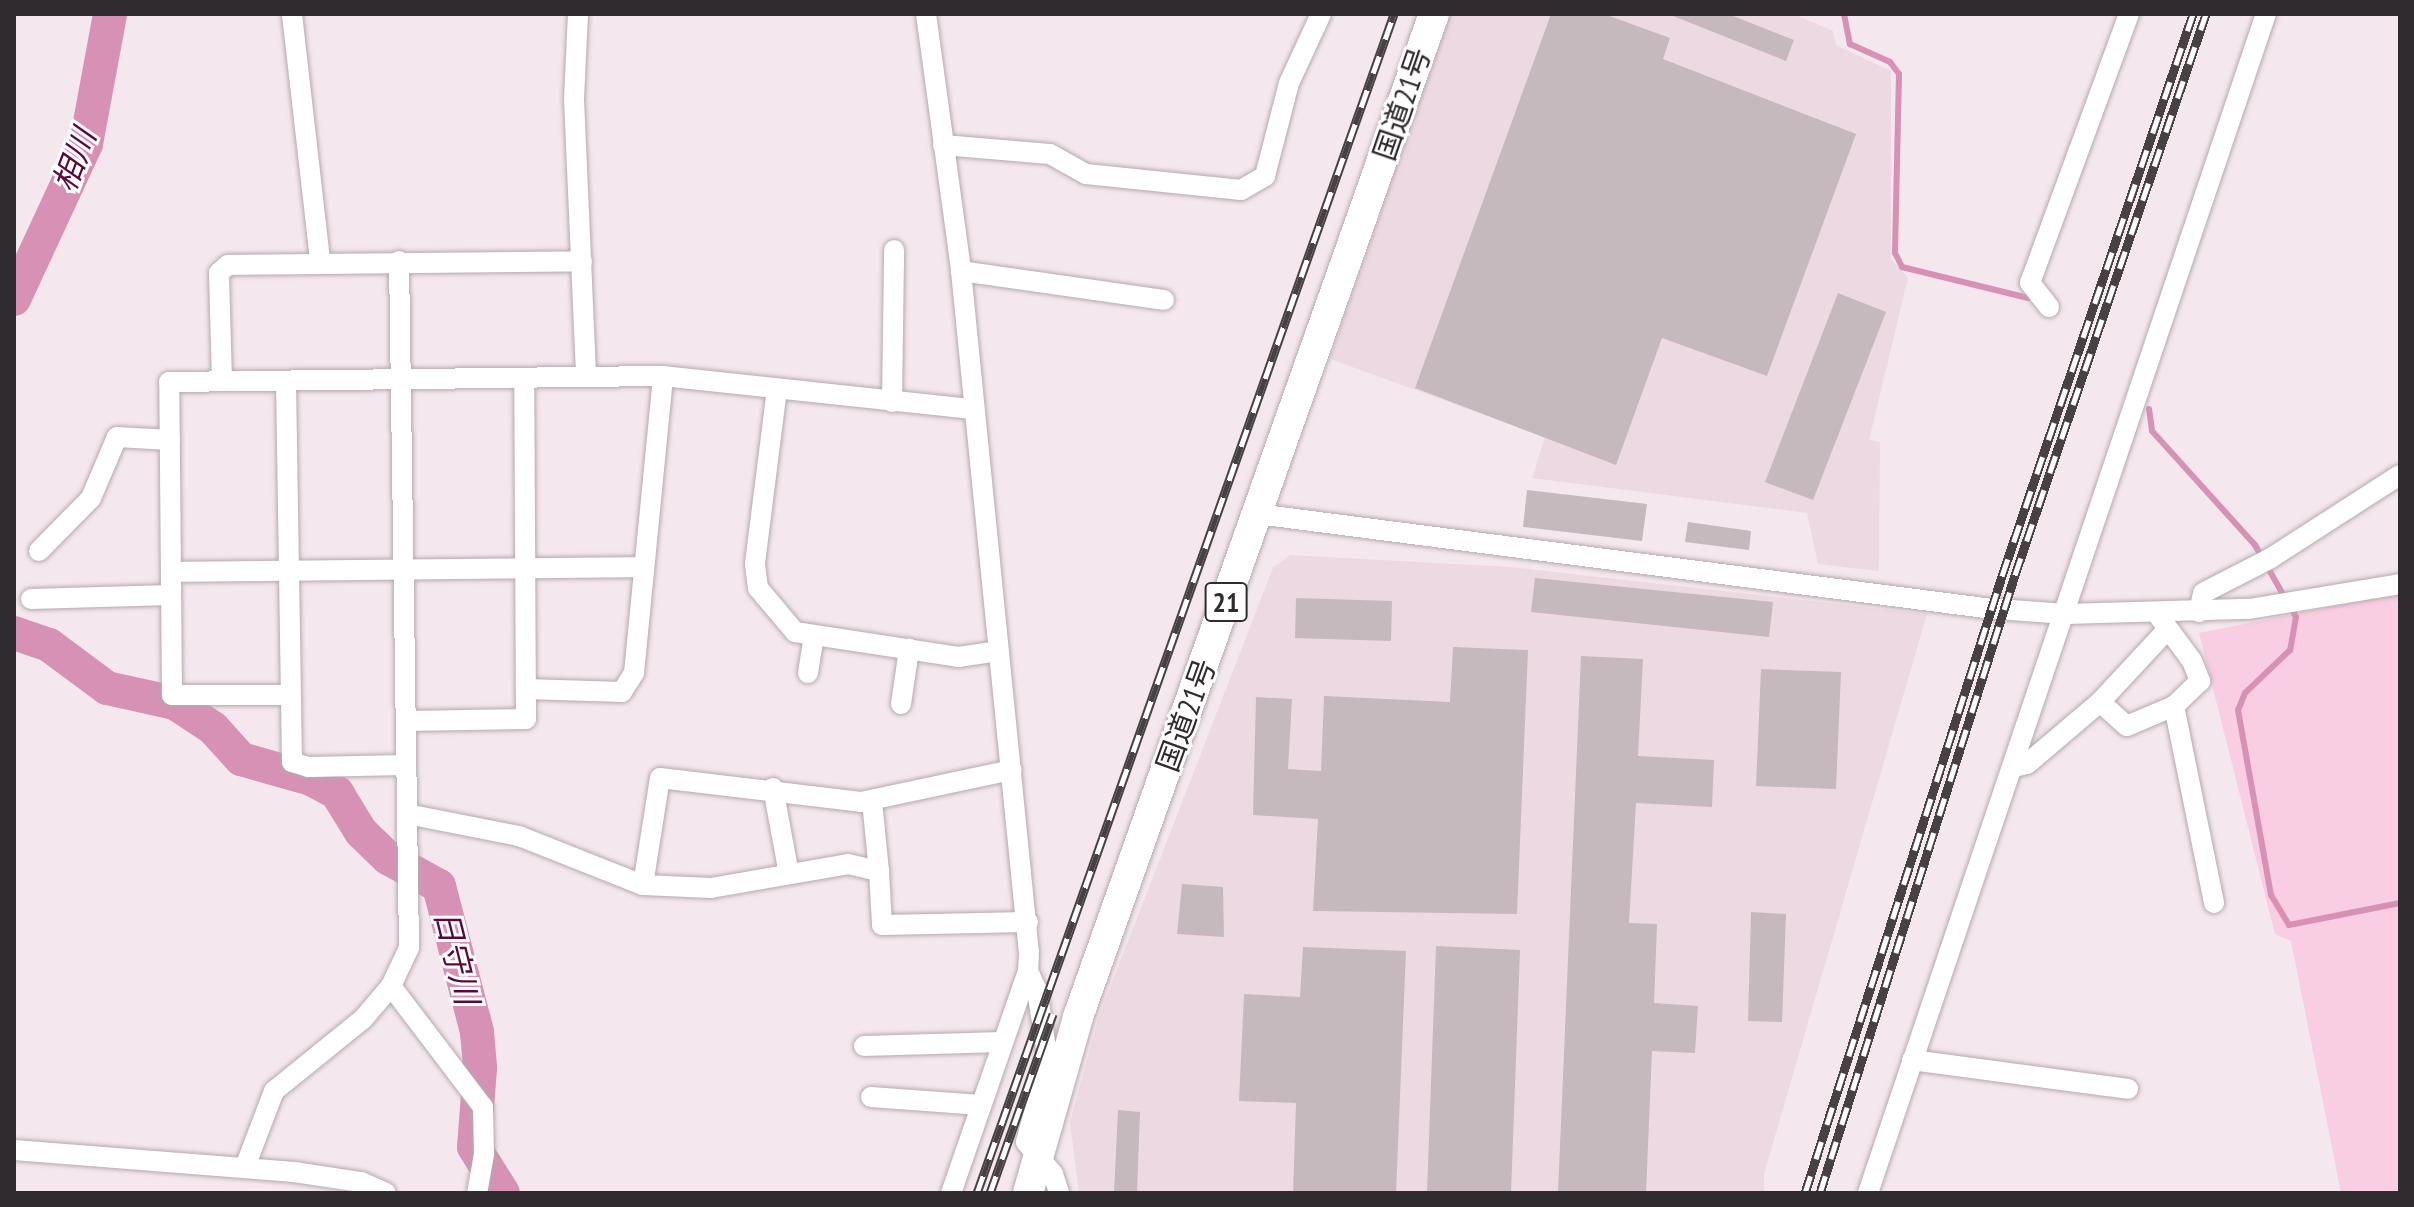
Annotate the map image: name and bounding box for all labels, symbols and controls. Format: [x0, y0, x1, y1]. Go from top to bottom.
street label: 国道21号 [1366, 43, 1438, 165]
water label: 相川 [45, 123, 103, 197]
road number: 21 [1204, 578, 1248, 626]
street label: 国道21号 [1149, 654, 1223, 776]
water label: 日守川 [427, 906, 487, 1008]

